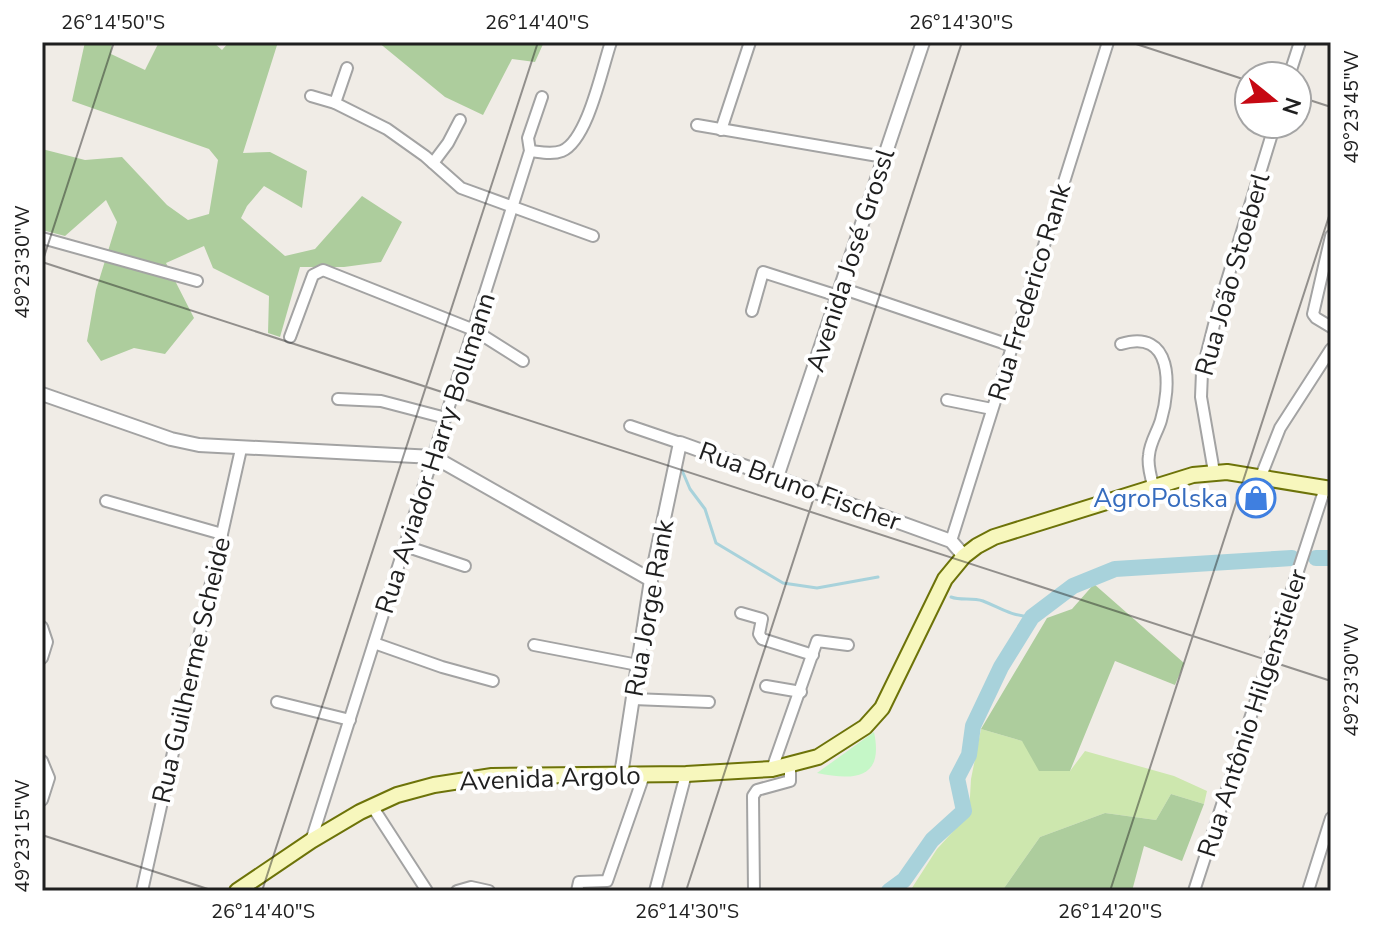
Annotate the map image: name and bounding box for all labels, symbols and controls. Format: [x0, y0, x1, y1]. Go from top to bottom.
text: 26°14'50"S [61, 9, 165, 36]
text: 26°14'40"S [485, 9, 589, 36]
text: 26°14'30"S [909, 9, 1013, 36]
text: 49°23'45"W [1338, 50, 1365, 164]
north arrow [1233, 60, 1313, 140]
text: N [1274, 93, 1308, 118]
street label: Avenida José Grossl [798, 144, 903, 376]
street label: Rua João Stoeberl [1187, 168, 1278, 380]
street label: Rua Frederico Rank [980, 178, 1079, 405]
text: 49°23'30"W [9, 205, 36, 319]
street label: Rua Aviador Harry Bollmann [367, 288, 504, 618]
street label: Rua Bruno Fischer [694, 434, 906, 539]
shop icon: AgroPolska [1235, 477, 1277, 519]
place label: AgroPolska [1093, 481, 1228, 516]
street label: Rua Jorge Rank [617, 516, 682, 699]
street label: Rua Guilherme Scheide [144, 534, 239, 807]
street label: Rua Antônio Hilgenstieler [1189, 564, 1316, 862]
text: 49°23'30"W [1338, 623, 1365, 737]
street label: Avenida Argolo [459, 758, 641, 799]
text: 49°23'15"W [9, 779, 36, 893]
text: 26°14'40"S [211, 898, 315, 925]
text: 26°14'30"S [635, 898, 739, 925]
text: 26°14'20"S [1058, 898, 1162, 925]

